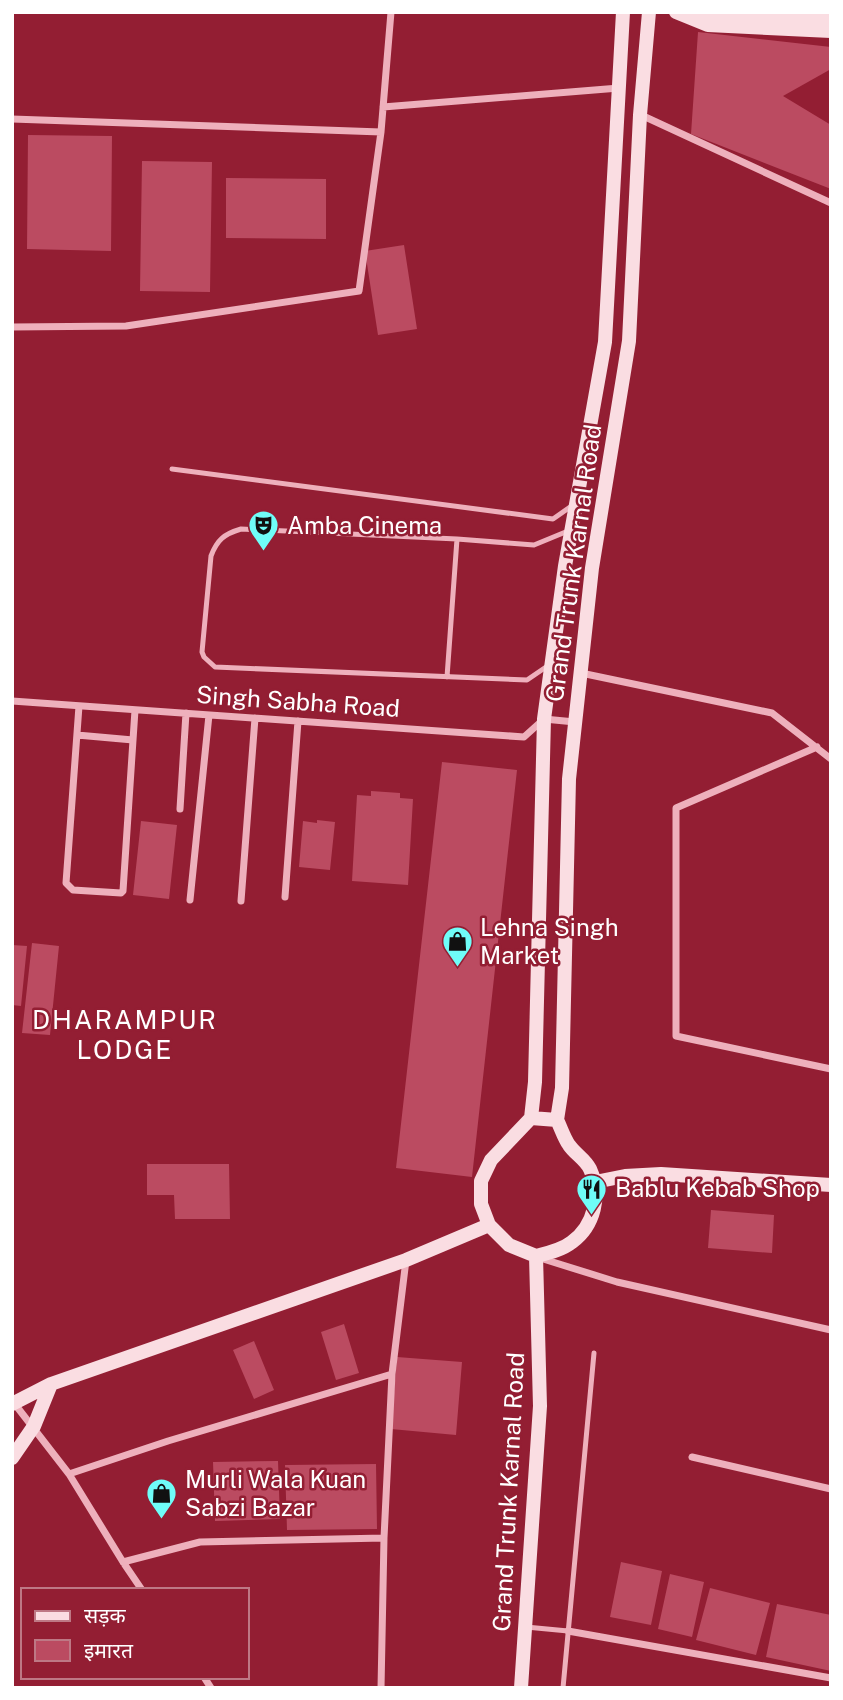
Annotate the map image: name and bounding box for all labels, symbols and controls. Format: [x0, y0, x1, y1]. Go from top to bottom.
street label: Grand Trunk Karnal Road [540, 422, 606, 703]
theatre icon: Amba Cinema [247, 509, 281, 553]
place label: Amba Cinema [287, 511, 442, 539]
street label: Singh Sabha Road [195, 680, 401, 722]
place label: Lehna Singh Market [480, 913, 619, 969]
shop icon: Lehna Singh Market [440, 925, 474, 969]
district label: DHARAMPUR LODGE [32, 1004, 218, 1065]
restaurant icon: Bablu Kebab Shop [575, 1172, 609, 1216]
place label: Bablu Kebab Shop [615, 1174, 820, 1202]
street label: Grand Trunk Karnal Road [487, 1352, 529, 1632]
place label: Murli Wala Kuan Sabzi Bazar [185, 1465, 366, 1521]
shop icon: Murli Wala Kuan Sabzi Bazar [145, 1477, 179, 1521]
legend [21, 1588, 248, 1679]
text: सड़क [84, 1603, 126, 1628]
text: इमारत [84, 1638, 134, 1663]

